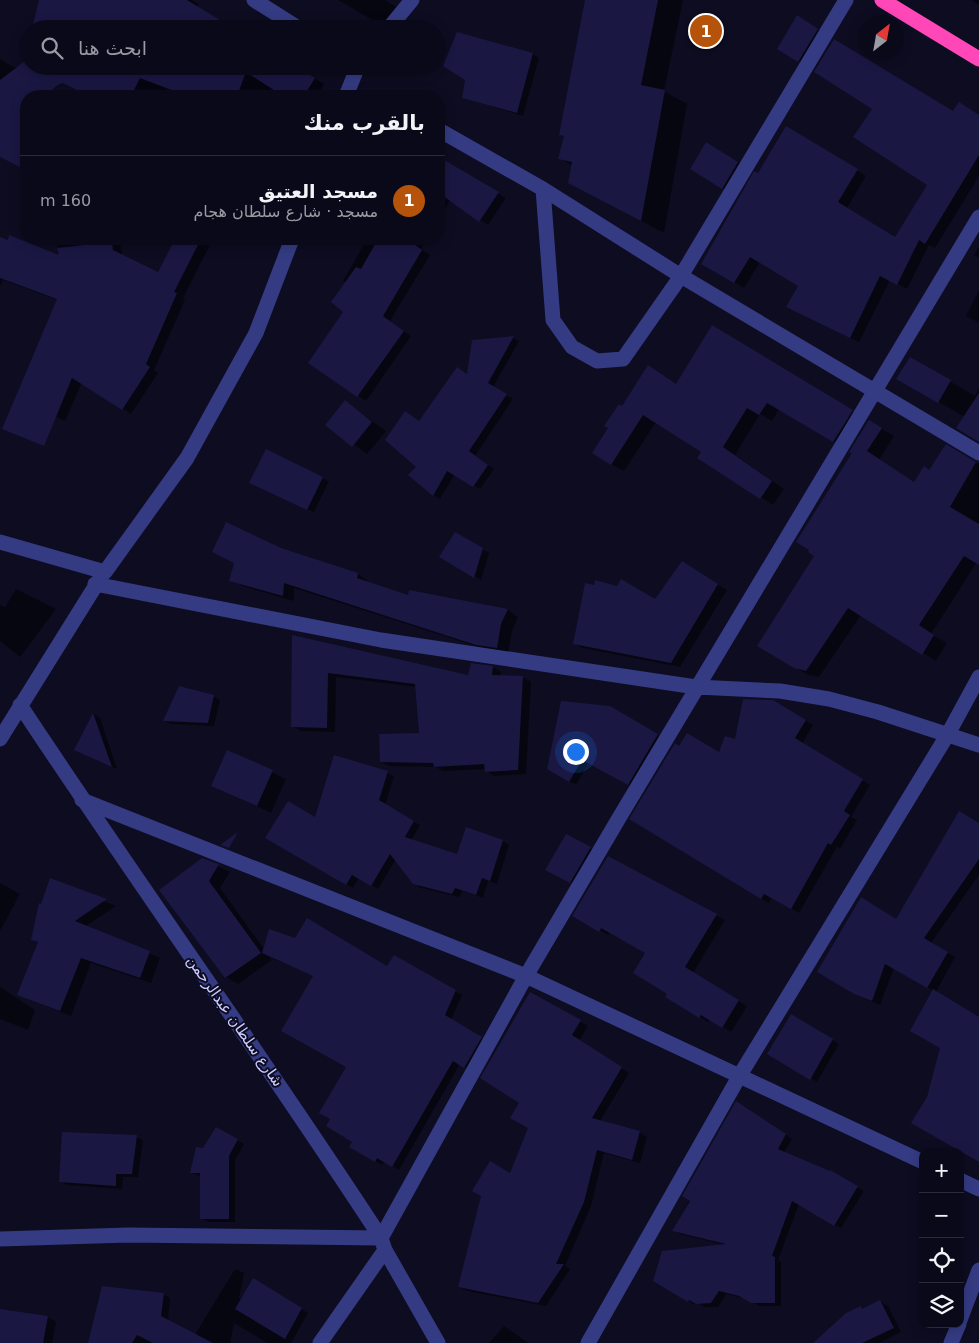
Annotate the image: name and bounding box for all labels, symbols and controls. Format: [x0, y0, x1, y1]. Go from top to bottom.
pin: 1 [690, 12, 722, 50]
north arrow [859, 15, 904, 60]
search box [20, 20, 445, 75]
icon: search [38, 34, 66, 62]
text: ابحث هنا [78, 37, 147, 59]
text: بالقرب منك [304, 111, 425, 135]
text: مسجد العتيق [259, 180, 378, 202]
text: 160 m [40, 191, 91, 210]
text: 1 [403, 191, 415, 210]
text: مسجد · شارع سلطان هجام [193, 202, 378, 221]
your location [563, 739, 589, 765]
street label: شارع سلطان عبدالرحمن [183, 952, 287, 1090]
map controls [919, 1148, 964, 1328]
button: + [919, 1148, 964, 1193]
button: − [919, 1193, 964, 1238]
button: locate [919, 1238, 964, 1283]
button: layers [919, 1283, 964, 1328]

